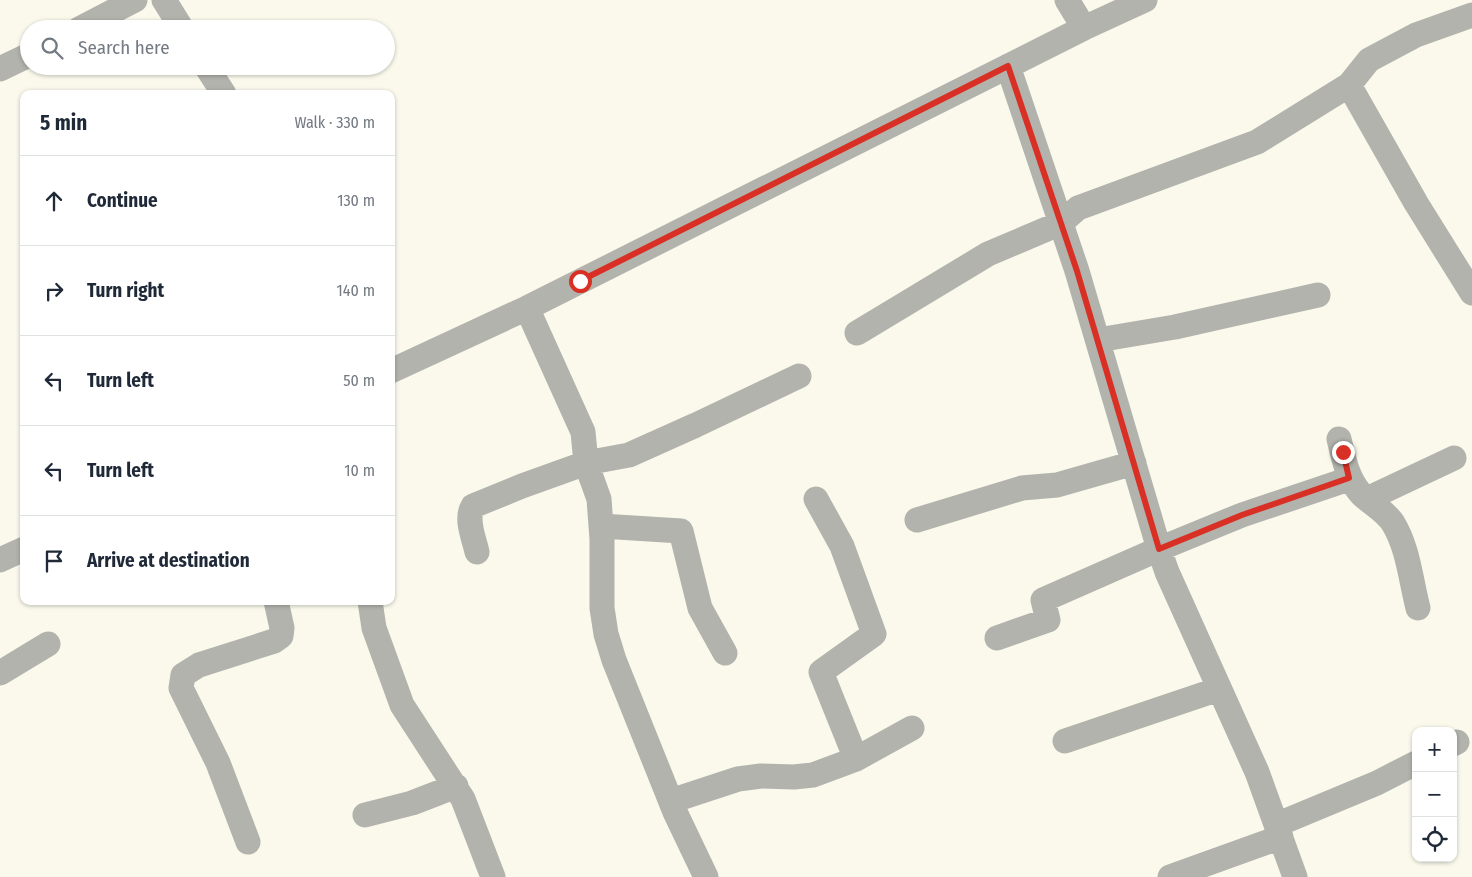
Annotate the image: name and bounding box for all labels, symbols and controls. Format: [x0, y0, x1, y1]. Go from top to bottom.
search box [20, 20, 395, 75]
icon: search [38, 34, 66, 62]
text: Search here [78, 36, 170, 59]
text: 5 min [40, 110, 87, 136]
text: Walk · 330 m [294, 113, 375, 132]
icon: ahead [40, 187, 68, 215]
text: Continue [87, 189, 158, 212]
text: 130 m [337, 191, 375, 210]
route start [569, 270, 592, 293]
icon: right [40, 277, 68, 305]
text: Turn right [87, 279, 164, 302]
text: 140 m [337, 281, 375, 300]
icon: left [40, 367, 68, 395]
text: Turn left [87, 369, 154, 392]
text: 50 m [343, 371, 375, 390]
route end [1332, 441, 1355, 464]
icon: left [40, 457, 68, 485]
text: Turn left [87, 459, 154, 482]
text: 10 m [344, 461, 375, 480]
icon: arrive [40, 547, 68, 575]
text: Arrive at destination [87, 549, 250, 572]
map controls [1412, 727, 1457, 862]
button: + [1412, 727, 1457, 772]
button: − [1412, 772, 1457, 817]
button: locate [1412, 817, 1457, 862]

